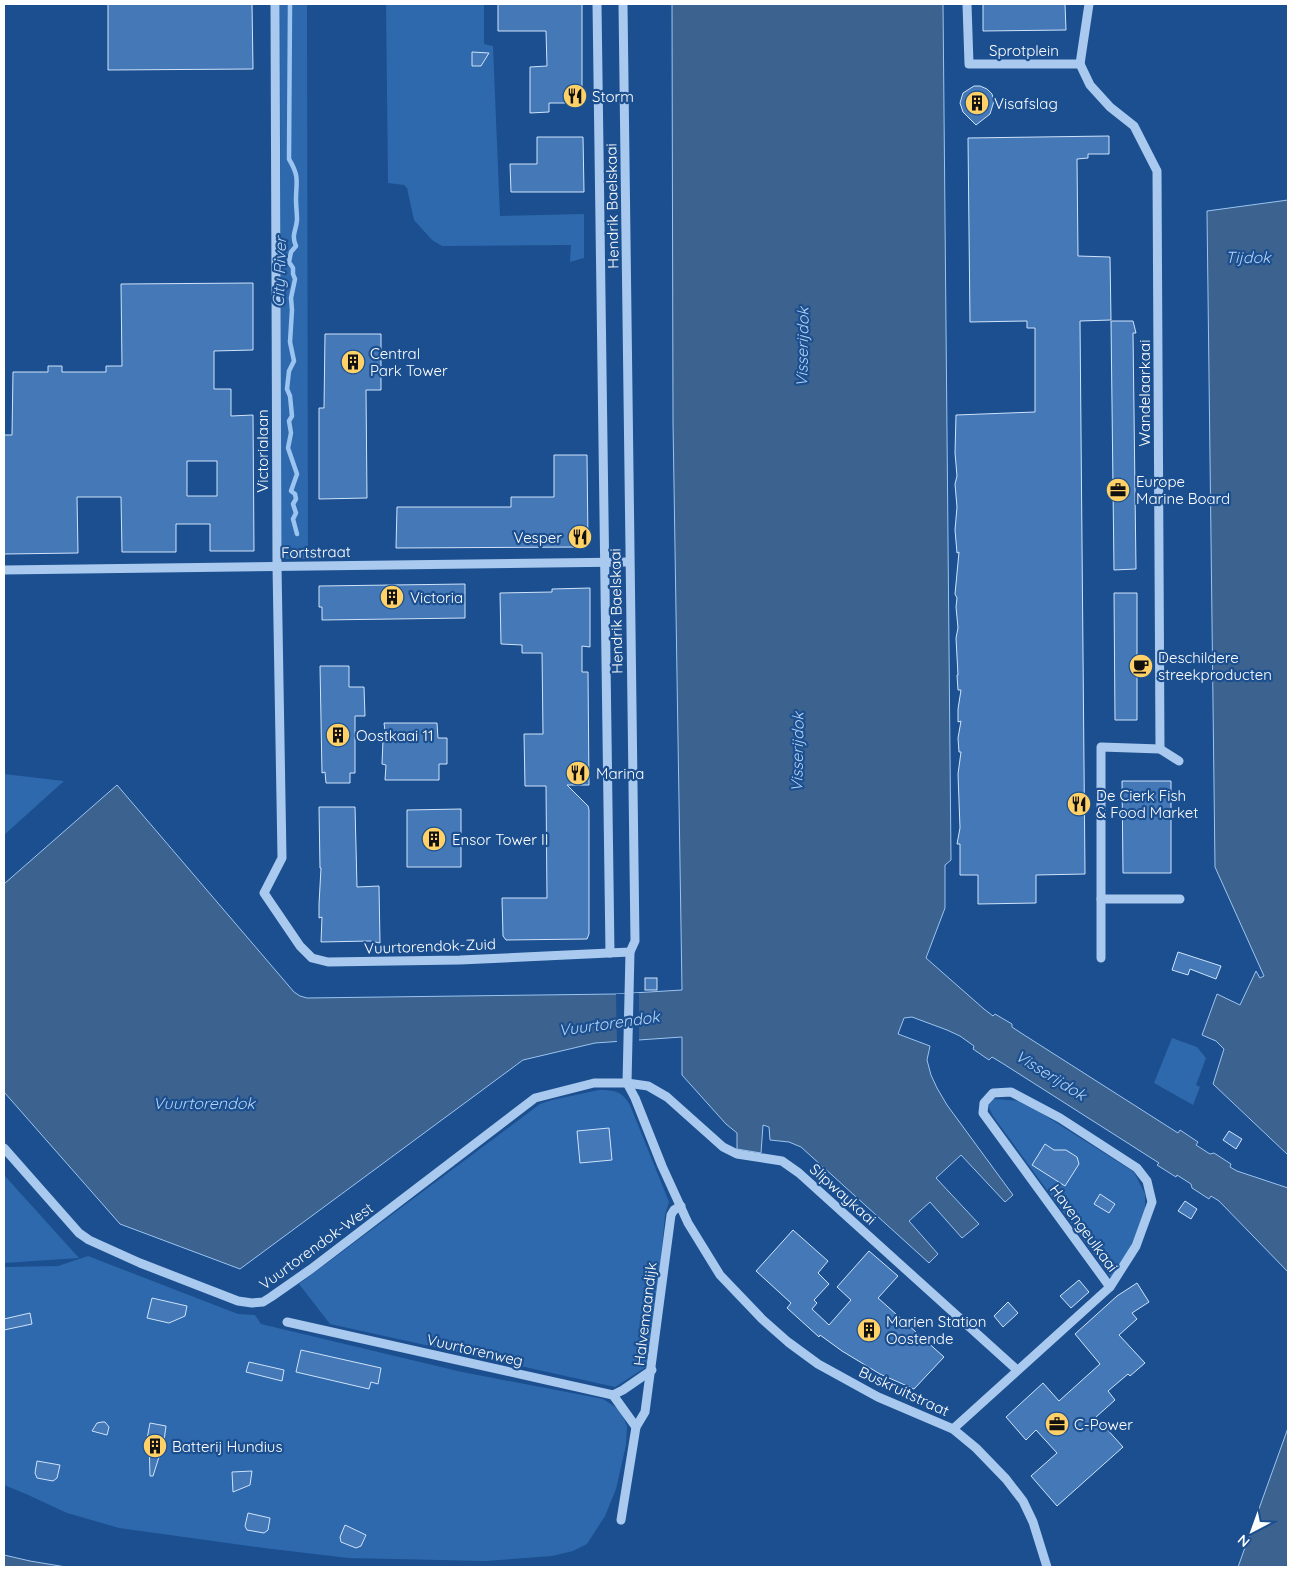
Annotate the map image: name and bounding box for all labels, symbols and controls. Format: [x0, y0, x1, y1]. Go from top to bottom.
street label: Sprotplein [989, 41, 1059, 60]
restaurant icon: Storm [562, 83, 588, 109]
place label: Storm [592, 87, 634, 106]
building icon: Visafslag [964, 90, 990, 116]
place label: Visafslag [994, 94, 1058, 113]
street label: Hendrik Baelskaai [601, 143, 623, 269]
water label: City River [268, 235, 290, 308]
water label: Tijdok [1225, 247, 1272, 267]
water label: Visserijdok [791, 305, 813, 387]
street label: Wandelaarkaai [1135, 340, 1154, 446]
place label: Central Park Tower [370, 344, 448, 380]
building icon: Central Park Tower [340, 349, 366, 375]
street label: Victorialaan [253, 409, 272, 493]
place label: Europe Marine Board [1136, 472, 1230, 508]
office icon: Europe Marine Board [1105, 477, 1131, 503]
restaurant icon: Vesper [567, 524, 593, 550]
place label: Vesper [514, 528, 562, 547]
street label: Fortstraat [281, 542, 351, 562]
street label: Hendrik Baelskaai [605, 548, 627, 674]
building icon: Victoria [379, 584, 405, 610]
place label: Victoria [410, 588, 463, 607]
place label: Deschildere streekproducten [1158, 648, 1272, 684]
cafe icon: Deschildere streekproducten [1128, 653, 1154, 679]
water label: Visserijdok [786, 710, 808, 792]
building icon: Oostkaai 11 [325, 722, 351, 748]
place label: Oostkaai 11 [356, 726, 434, 745]
restaurant icon: Marina [565, 760, 591, 786]
place label: Marina [596, 764, 644, 783]
place label: De Cierk Fish & Food Market [1096, 786, 1198, 822]
restaurant icon: De Cierk Fish & Food Market [1066, 791, 1092, 817]
building icon: Ensor Tower II [421, 826, 447, 852]
place label: Ensor Tower II [452, 830, 549, 849]
street label: Vuurtorendok-Zuid [364, 934, 496, 958]
water label: Vuurtorendok [557, 1006, 662, 1040]
water label: Visserijdok [1012, 1045, 1091, 1105]
water label: Vuurtorendok [153, 1093, 256, 1113]
street label: Slipwaykaai [806, 1159, 880, 1229]
street label: Havengeulkaai [1046, 1180, 1122, 1276]
street label: Vuurtorendok-West [255, 1198, 377, 1294]
street label: Halvemaandijk [629, 1261, 661, 1367]
place label: Marien Station Oostende [886, 1312, 986, 1348]
building icon: Marien Station Oostende [856, 1317, 882, 1343]
street label: Vuurtorenweg [425, 1330, 525, 1370]
street label: Buskruitstraat [856, 1362, 952, 1420]
office icon: C-Power [1044, 1411, 1070, 1437]
place label: C-Power [1074, 1415, 1133, 1434]
building icon: Batterij Hundius [142, 1433, 168, 1459]
place label: Batterij Hundius [172, 1437, 282, 1456]
north arrow [1227, 1506, 1277, 1556]
text: N [1234, 1531, 1253, 1551]

